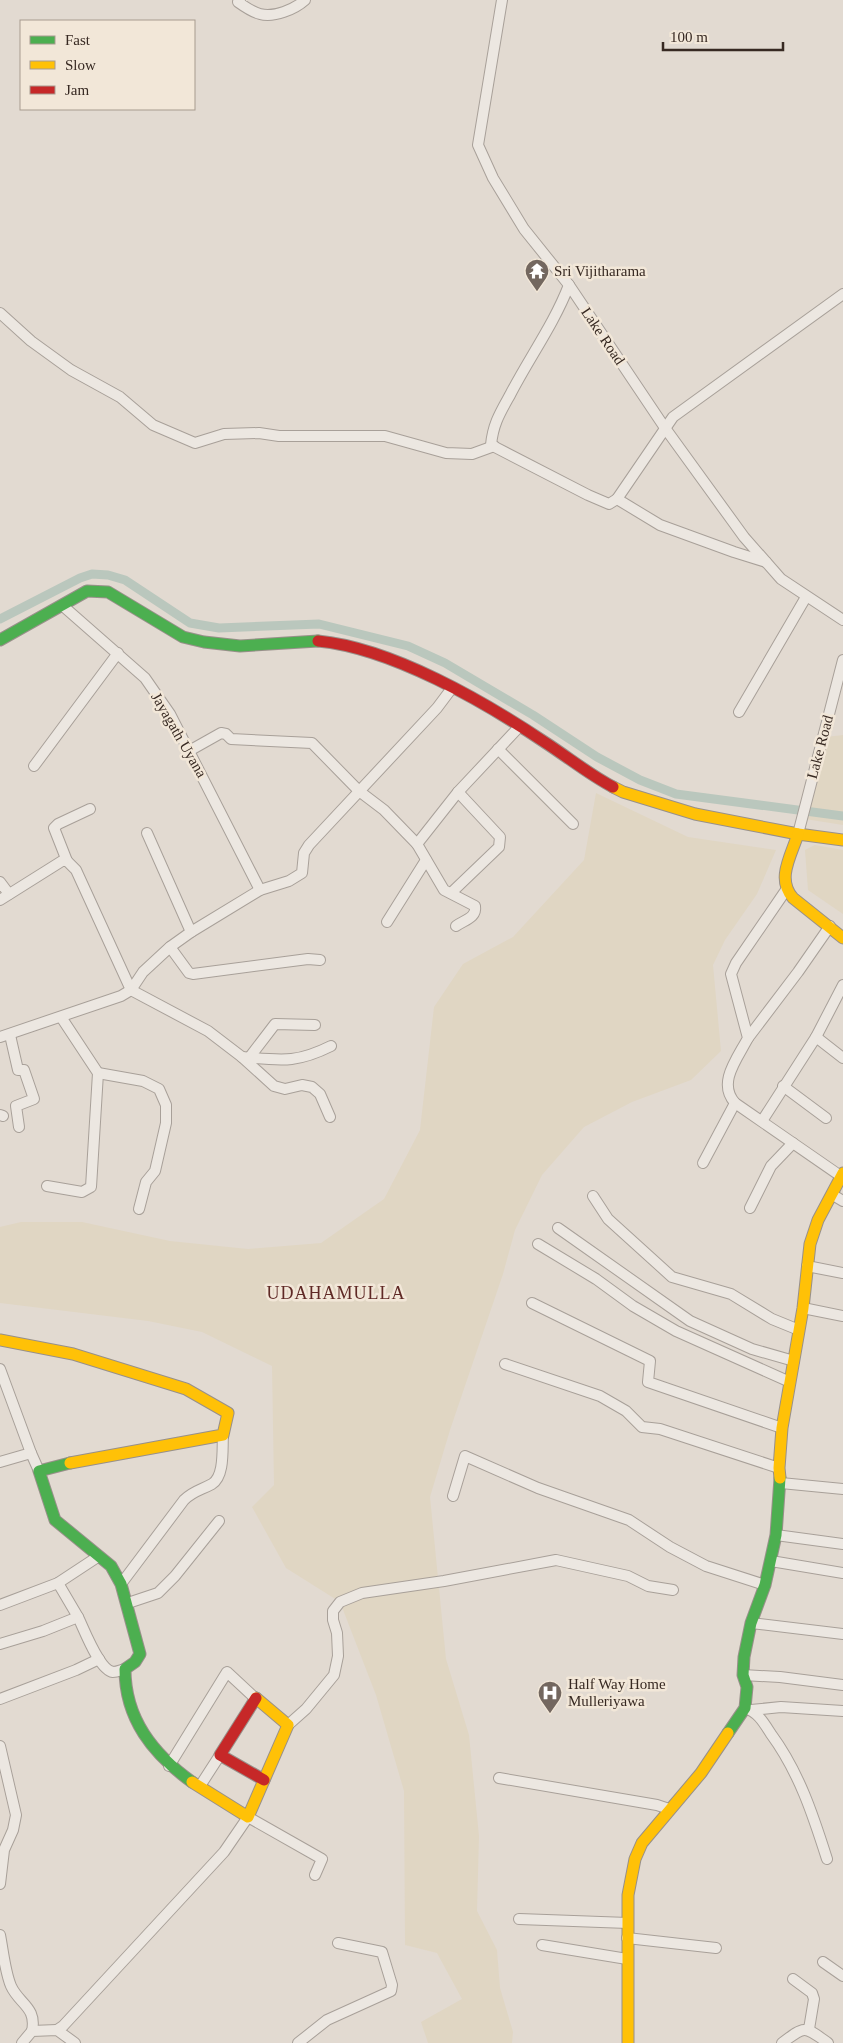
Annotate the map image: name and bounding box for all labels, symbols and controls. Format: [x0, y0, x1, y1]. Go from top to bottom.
legend [20, 20, 195, 110]
scale bar [663, 20, 783, 52]
text: 100 m [670, 29, 708, 45]
text: Fast [65, 32, 91, 48]
text: Slow [65, 57, 96, 73]
text: Jam [65, 82, 89, 98]
temple icon: Sri Vijitharama [524, 258, 550, 292]
place label: Sri Vijitharama [554, 263, 646, 279]
street label: Lake Road [578, 304, 628, 368]
street label: Jayagath Uyana [148, 690, 210, 781]
street label: Lake Road [804, 713, 836, 781]
district label: UDAHAMULLA [267, 1283, 406, 1303]
place label: Half Way Home Mulleriyawa [568, 1676, 666, 1709]
hospital icon: Half Way Home Mulleriyawa [537, 1680, 563, 1714]

